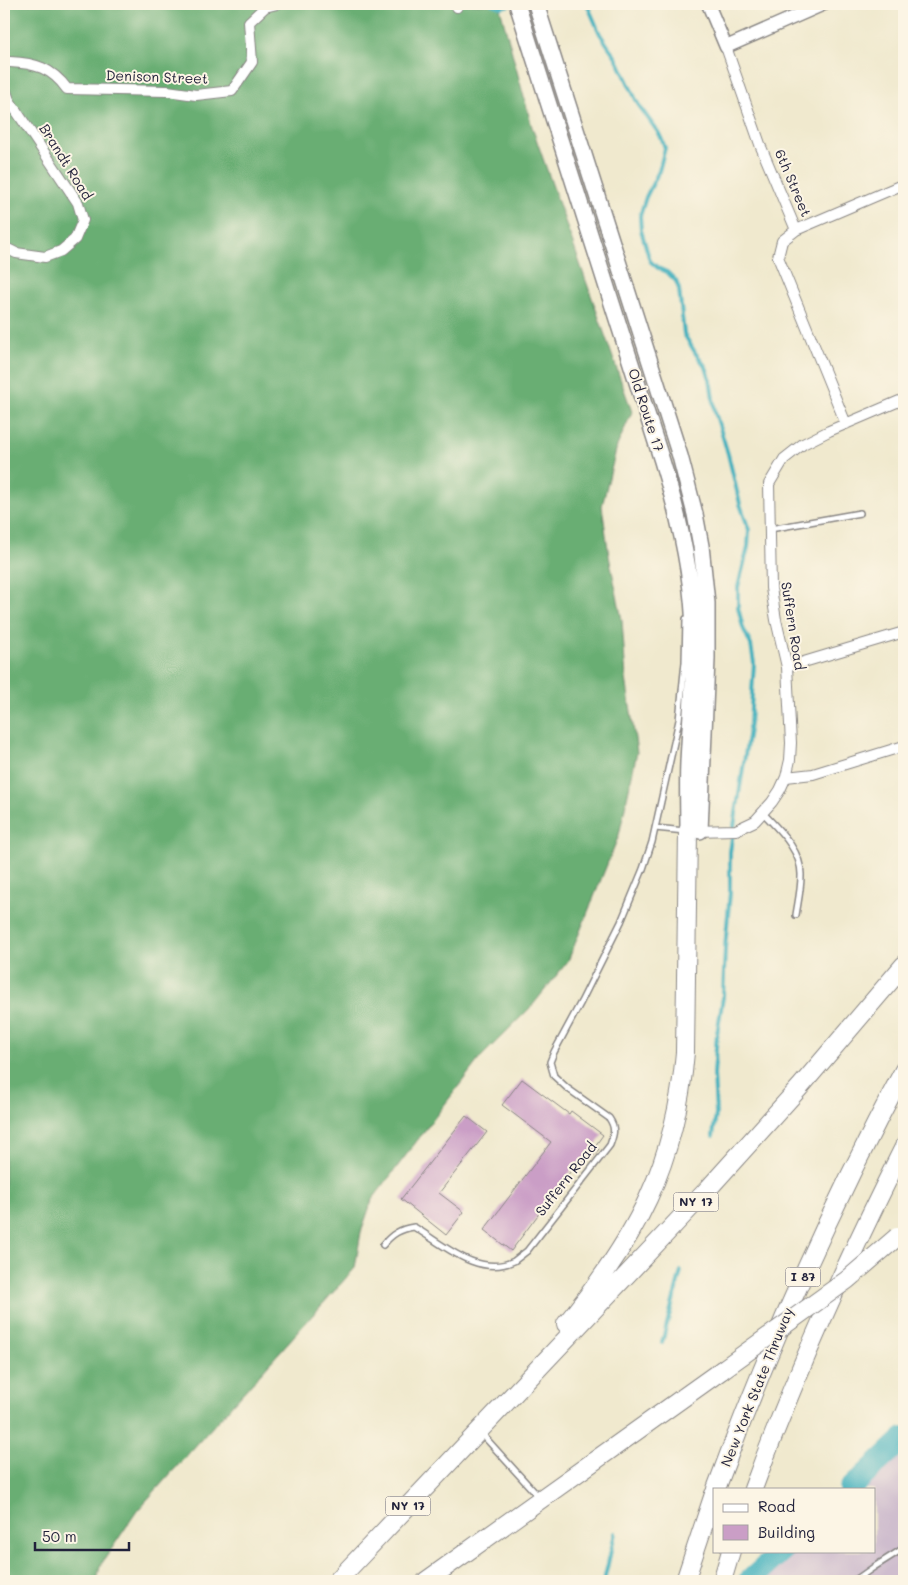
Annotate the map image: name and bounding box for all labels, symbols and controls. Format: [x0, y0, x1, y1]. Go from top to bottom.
street label: Denison Street [106, 65, 208, 88]
street label: Brandt Road [35, 120, 97, 204]
street label: 6th Street [771, 146, 816, 219]
street label: Old Route 17 [624, 366, 669, 454]
street label: Suffern Road [777, 580, 810, 672]
street label: Suffern Road [531, 1138, 601, 1220]
road number: NY 17 [674, 1192, 718, 1212]
road number: I 87 [786, 1268, 820, 1286]
street label: New York State Thruway [716, 1304, 797, 1469]
legend [713, 1488, 876, 1552]
road number: NY 17 [386, 1496, 430, 1515]
text: Road [758, 1496, 795, 1516]
scale bar [35, 1520, 129, 1552]
text: Building [758, 1522, 815, 1542]
text: 50 m [42, 1526, 77, 1546]

